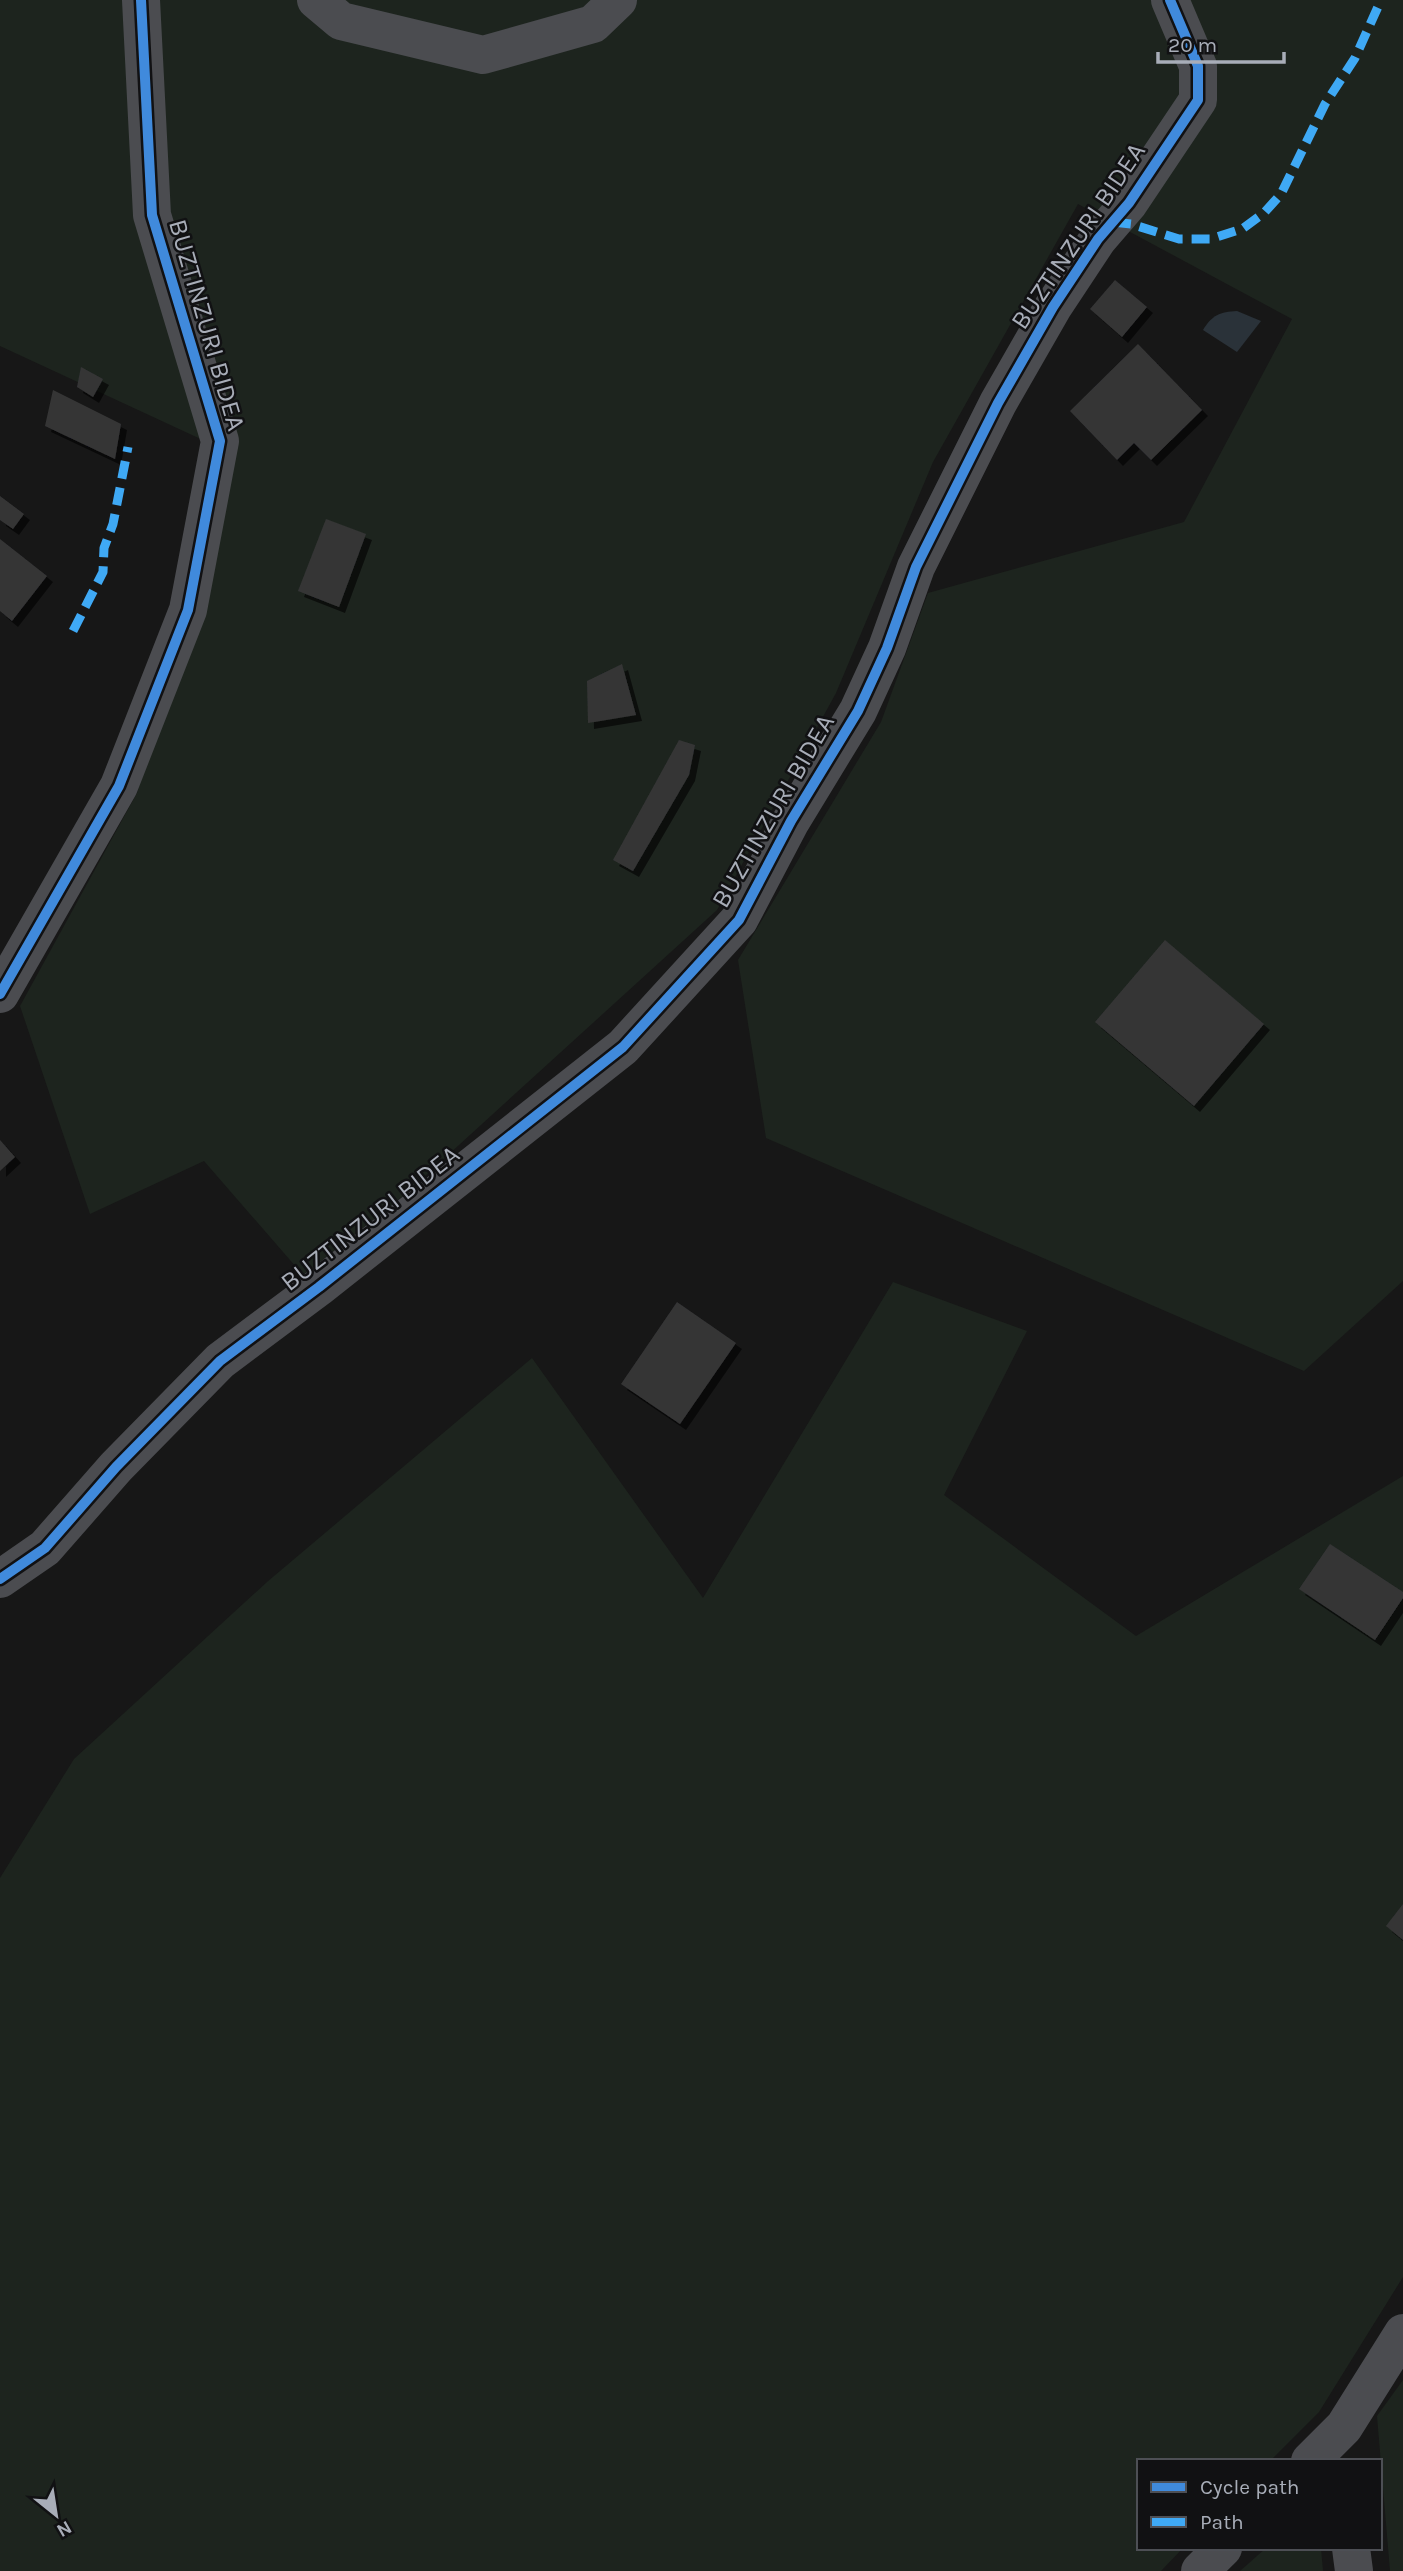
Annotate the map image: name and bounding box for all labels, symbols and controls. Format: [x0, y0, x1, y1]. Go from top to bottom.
scale bar [1158, 21, 1284, 65]
text: 20 m [1168, 33, 1217, 57]
street label: BUZTINZURI BIDEA [1004, 137, 1152, 335]
street label: BUZTINZURI BIDEA [162, 216, 252, 434]
street label: BUZTINZURI BIDEA [705, 709, 841, 913]
street label: BUZTINZURI BIDEA [274, 1138, 466, 1297]
legend [1137, 2459, 1382, 2550]
text: Cycle path [1200, 2475, 1300, 2499]
north arrow [21, 2480, 91, 2550]
text: Path [1200, 2510, 1244, 2534]
text: N [53, 2516, 75, 2542]

